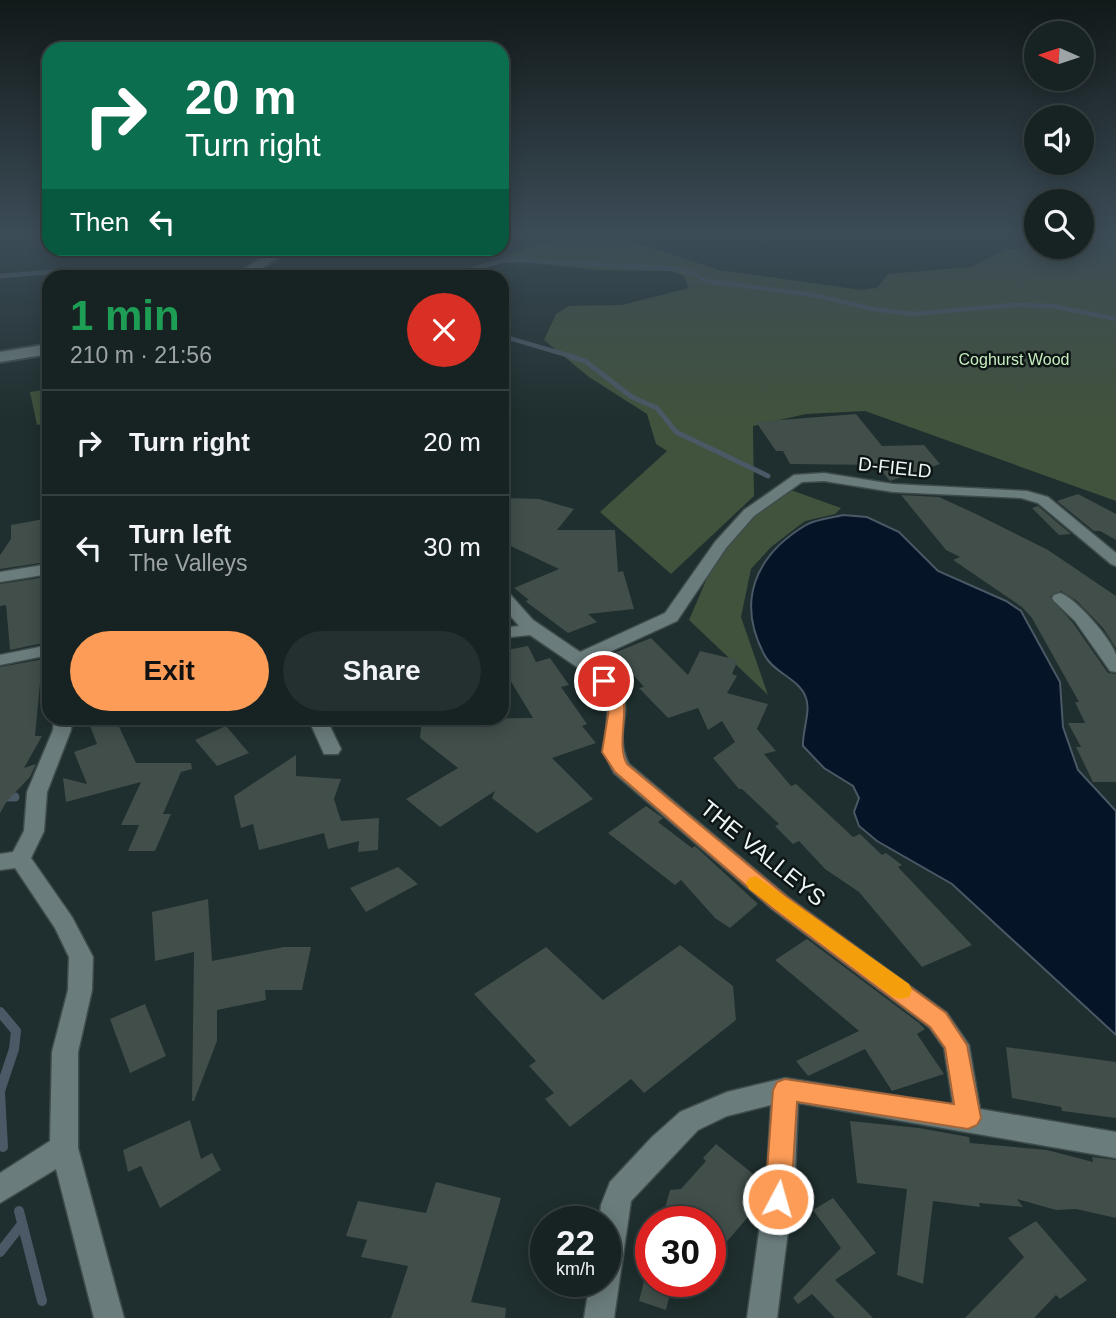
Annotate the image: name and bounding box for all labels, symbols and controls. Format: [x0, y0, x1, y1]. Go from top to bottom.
north arrow [1024, 21, 1094, 91]
map controls [1024, 21, 1094, 259]
icon: right [70, 70, 161, 161]
text: 20 m [185, 70, 297, 124]
button: sound [1024, 105, 1094, 175]
text: Turn right [185, 127, 321, 163]
button: search [1024, 189, 1094, 259]
icon: left [143, 203, 181, 241]
text: Then [70, 207, 129, 237]
text: 1 min [70, 292, 180, 339]
button: close [407, 293, 481, 367]
text: 210 m · 21:56 [70, 342, 212, 368]
park label: Coghurst Wood [959, 351, 1069, 368]
icon: right [70, 424, 108, 462]
text: Turn right [129, 427, 250, 457]
text: 20 m [423, 427, 481, 457]
street label: D-FIELD [857, 453, 933, 482]
text: Turn left [129, 519, 231, 549]
icon: left [70, 529, 108, 567]
text: 30 m [423, 532, 481, 562]
text: The Valleys [129, 550, 247, 576]
button: Exit [70, 631, 269, 711]
button: Share [283, 631, 481, 711]
pin [574, 651, 634, 711]
icon: arrive [585, 662, 623, 700]
street label: THE VALLEYS [695, 795, 831, 911]
position arrow [741, 1162, 815, 1236]
speed limit sign: 30 [635, 1206, 726, 1297]
text: 22 [556, 1223, 595, 1262]
text: km/h [556, 1259, 595, 1279]

